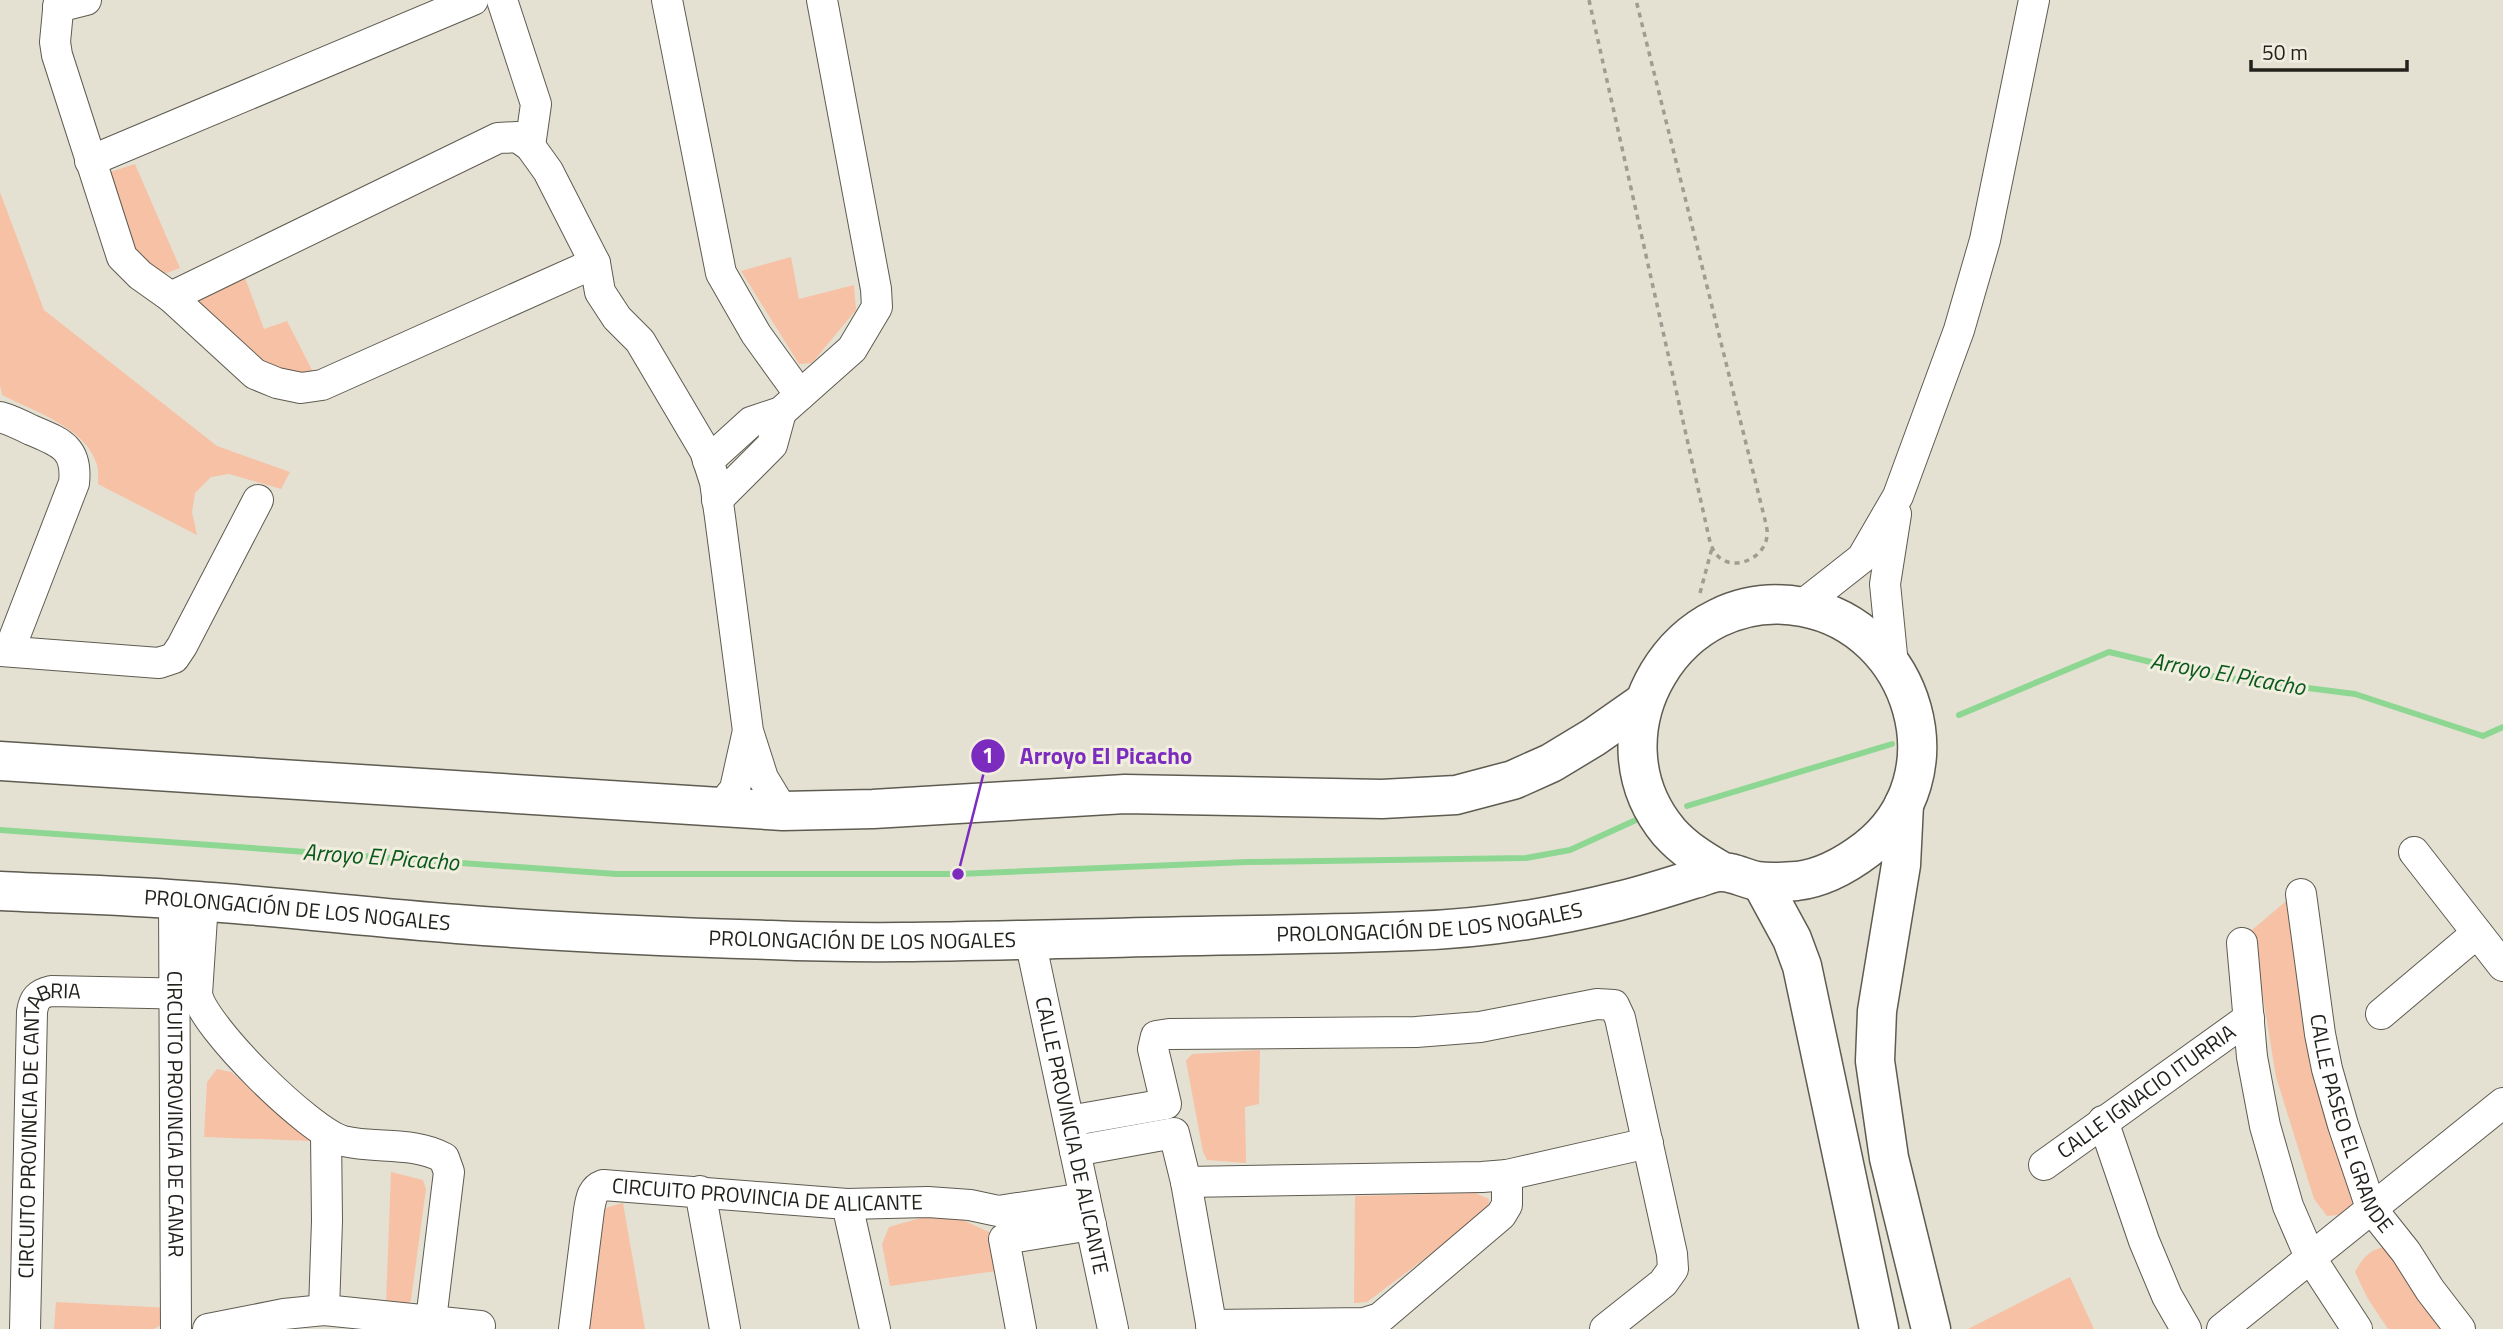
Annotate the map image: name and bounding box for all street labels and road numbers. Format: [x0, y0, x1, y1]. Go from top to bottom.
street label: PROLONGACIÓN DE LOS NOGALES [143, 880, 452, 938]
street label: PROLONGACIÓN DE LOS NOGALES [1276, 893, 1585, 950]
street label: PROLONGACIÓN DE LOS NOGALES [708, 921, 1016, 957]
street label: CIRCUITO PROVINCIA DE CANAR [159, 971, 193, 1257]
street label: CIRCUITO PROVINCIA DE CANTABRIA [9, 974, 82, 1279]
street label: CALLE PROVINCIA DE ALICANTE [1028, 994, 1118, 1277]
street label: CALLE PASEO EL GRANDE [2302, 1012, 2402, 1239]
street label: CALLE IGNACIO ITURRIA [2050, 1015, 2242, 1166]
street label: CIRCUITO PROVINCIA DE ALICANTE [611, 1169, 923, 1219]

